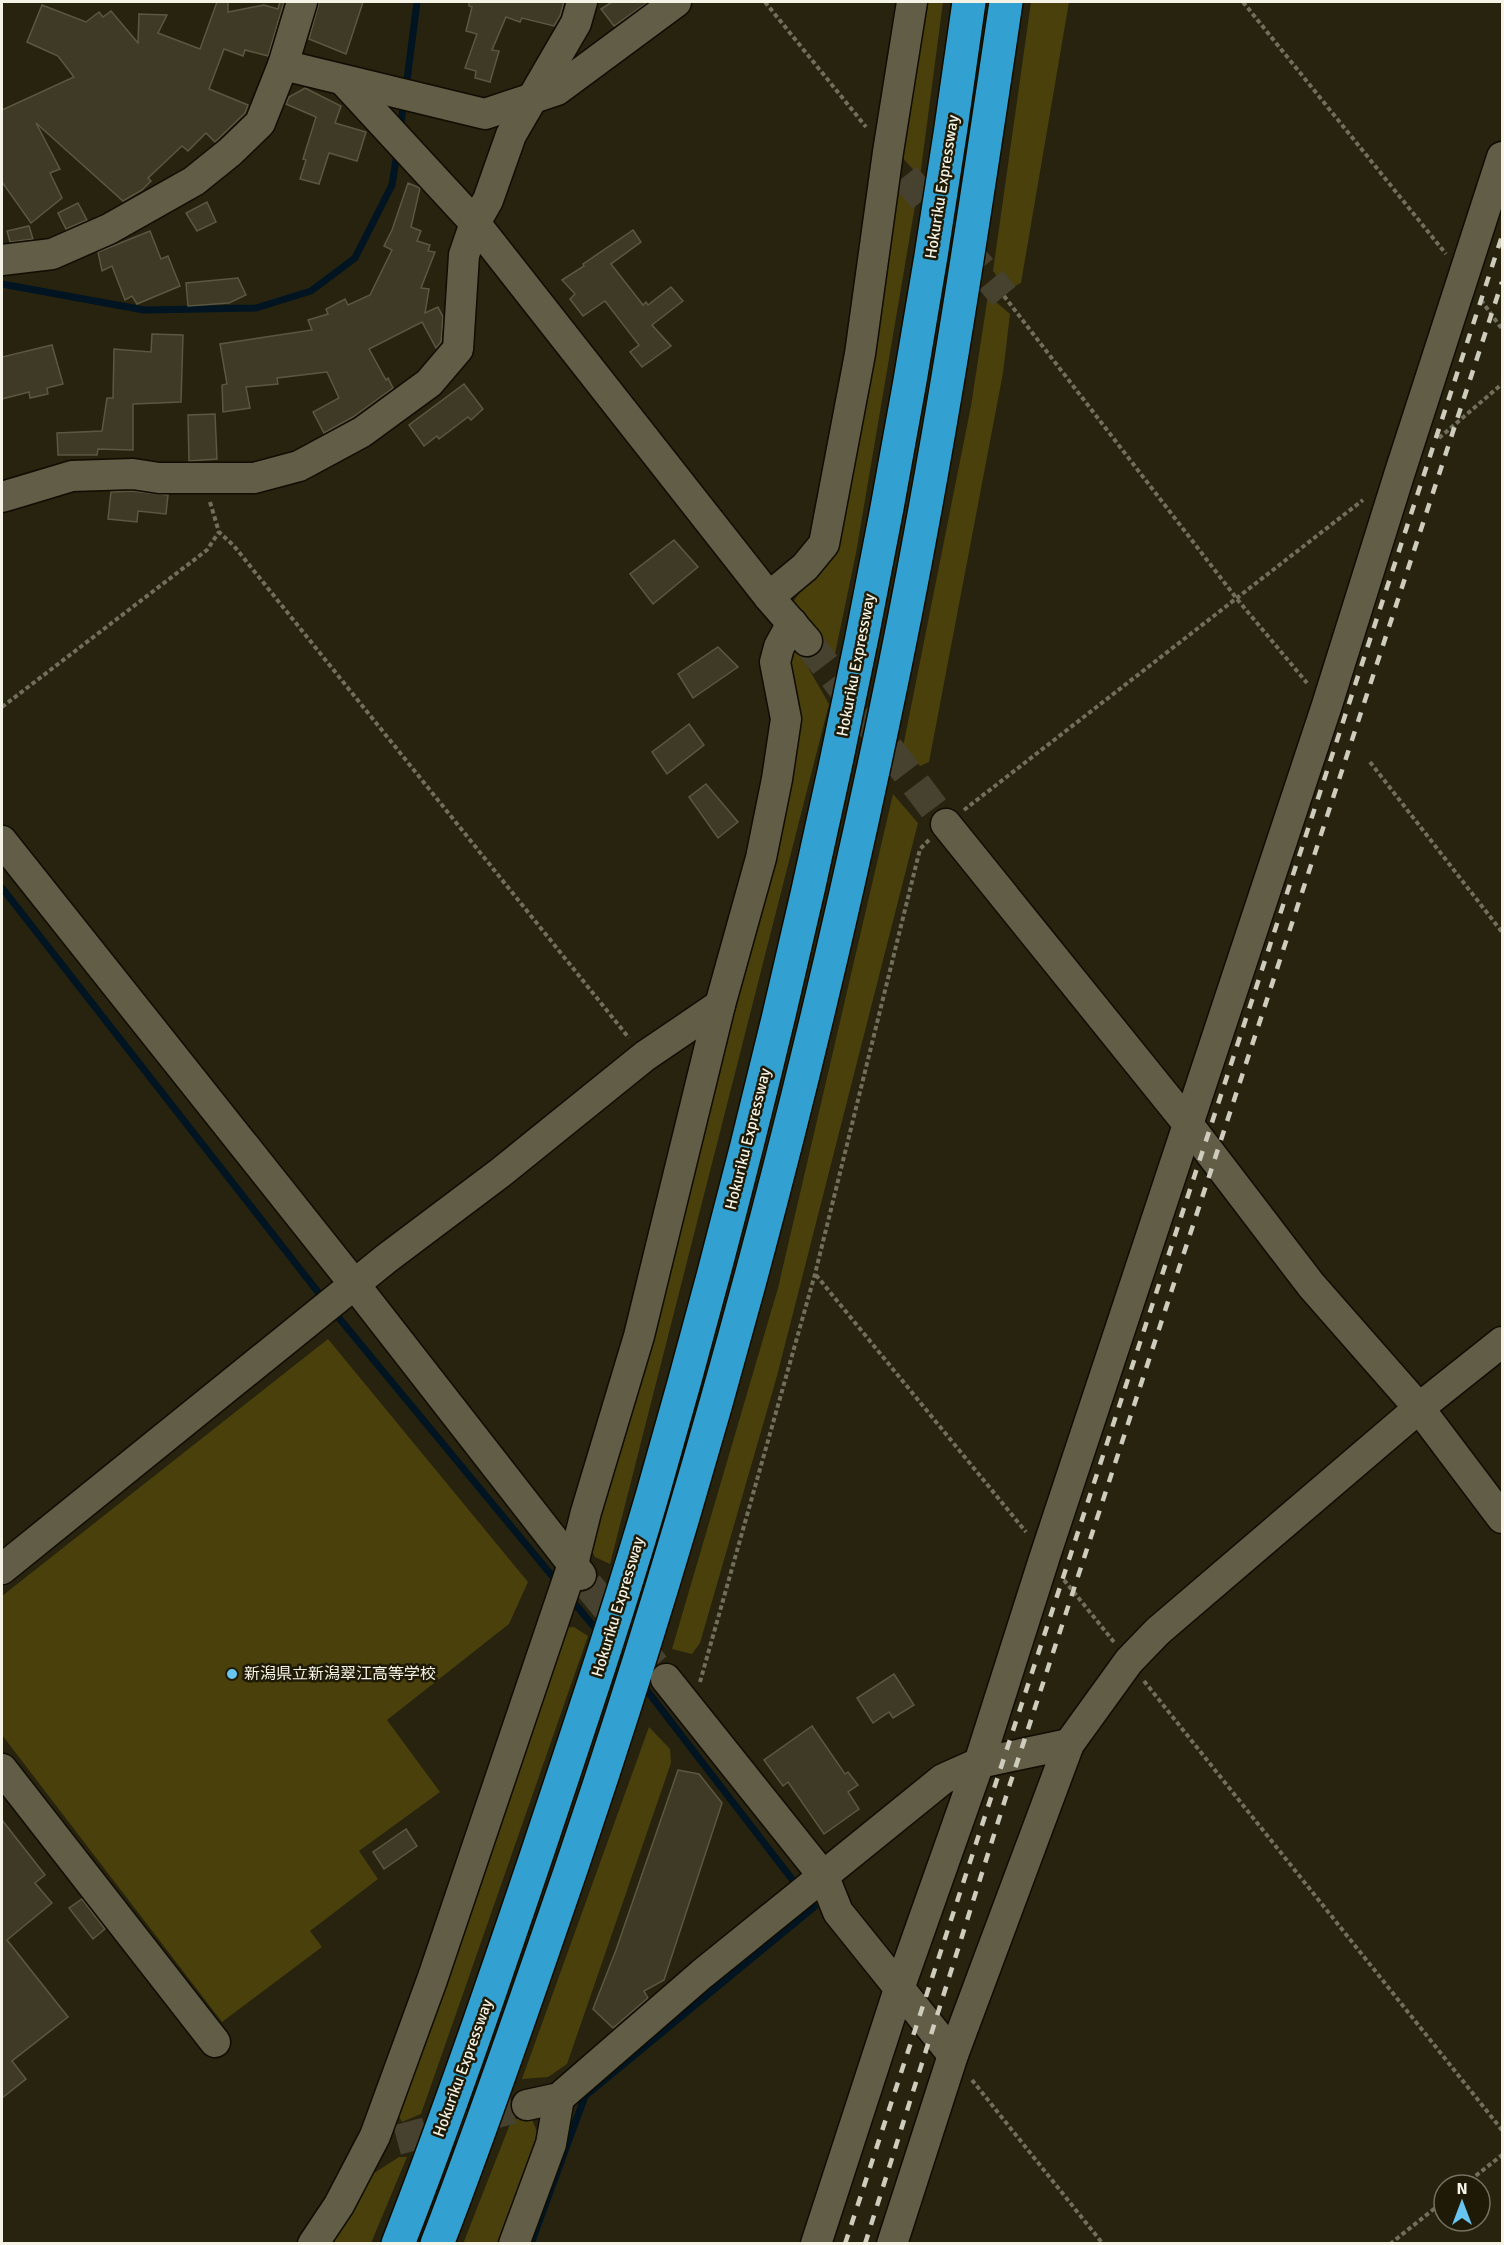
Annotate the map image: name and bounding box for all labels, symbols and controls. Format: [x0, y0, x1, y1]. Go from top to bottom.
street label: Hokuriku Expressway [921, 113, 963, 260]
street label: Hokuriku Expressway [832, 591, 880, 738]
street label: Hokuriku Expressway [721, 1066, 775, 1212]
street label: Hokuriku Expressway [587, 1534, 649, 1679]
place label: 新潟県立新潟翠江高等学校 [244, 1664, 436, 1684]
marker: 新潟県立新潟翠江高等学校 [225, 1667, 239, 1681]
street label: Hokuriku Expressway [429, 1996, 497, 2140]
north arrow [1432, 2173, 1492, 2233]
text: N [1456, 2179, 1468, 2199]

